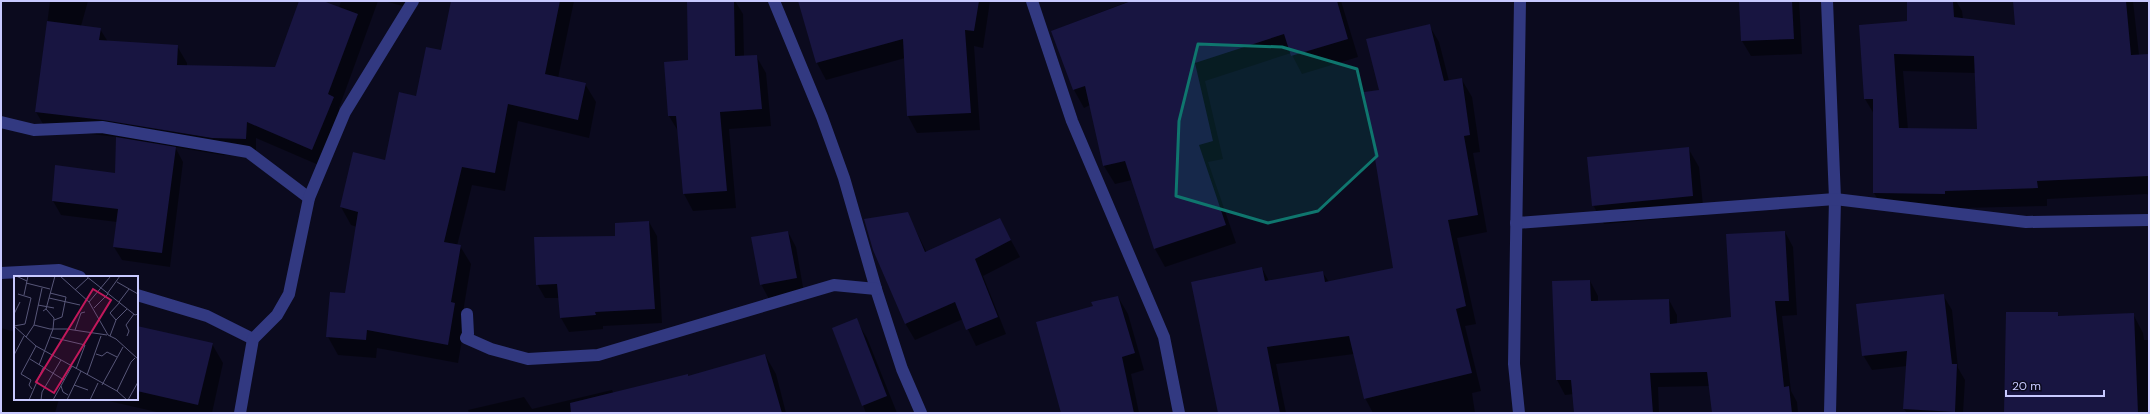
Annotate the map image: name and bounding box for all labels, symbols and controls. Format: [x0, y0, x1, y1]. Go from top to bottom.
inset map [14, 276, 138, 400]
scale bar [2006, 372, 2104, 398]
text: 20 m [2012, 378, 2041, 394]

